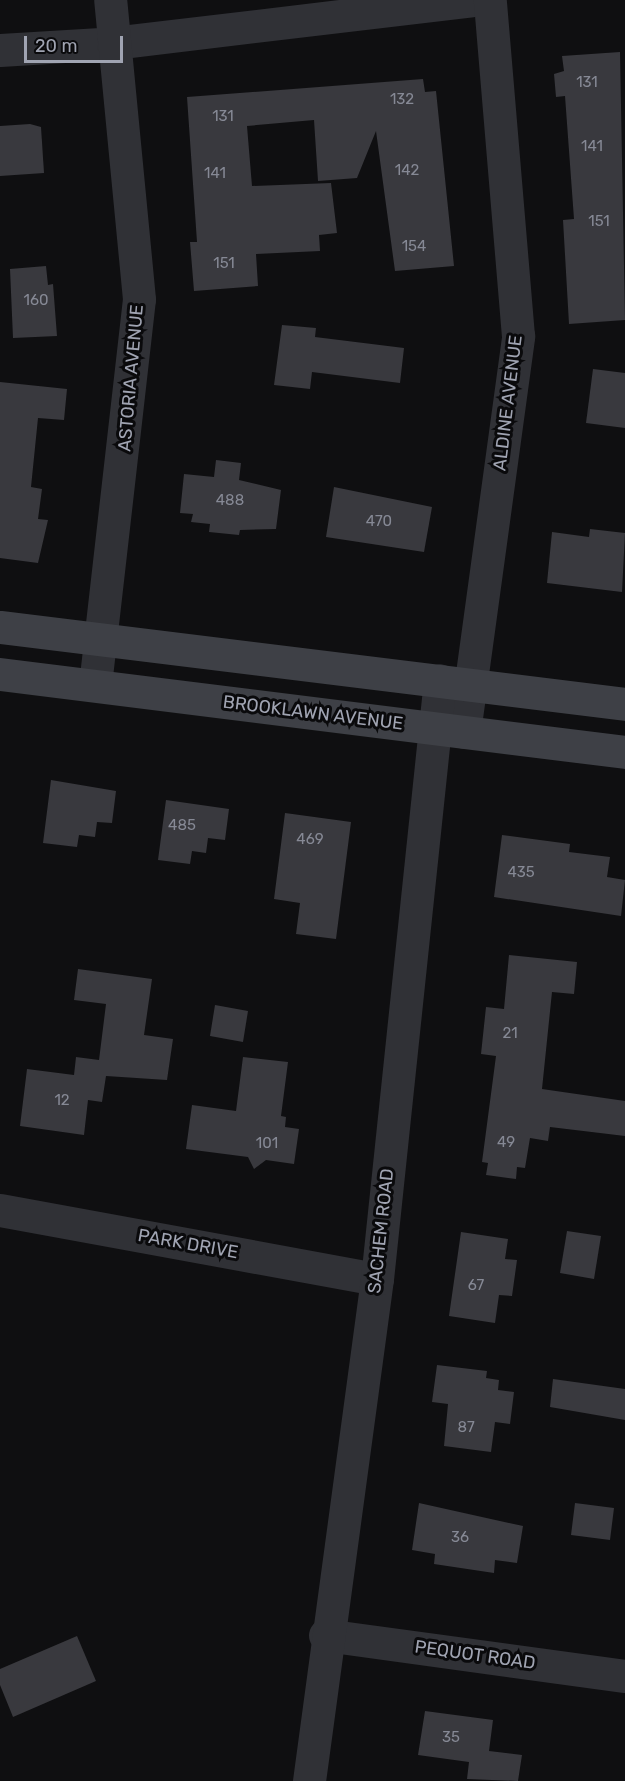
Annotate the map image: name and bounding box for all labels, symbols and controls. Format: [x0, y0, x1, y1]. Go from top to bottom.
scale bar [27, 24, 126, 62]
text: 20 m [35, 35, 77, 57]
house number: 131 [576, 74, 598, 92]
house number: 132 [390, 91, 414, 109]
house number: 131 [212, 108, 234, 126]
house number: 141 [581, 138, 603, 156]
house number: 142 [395, 162, 419, 180]
house number: 141 [204, 165, 226, 183]
house number: 151 [588, 213, 610, 231]
house number: 154 [402, 238, 426, 256]
house number: 151 [213, 255, 235, 273]
house number: 160 [24, 292, 48, 310]
street label: ASTORIA AVENUE [114, 303, 148, 453]
street label: ALDINE AVENUE [489, 334, 527, 472]
house number: 488 [216, 492, 244, 510]
house number: 470 [366, 513, 392, 531]
street label: BROOKLAWN AVENUE [221, 691, 405, 735]
house number: 485 [168, 817, 196, 835]
house number: 469 [296, 831, 324, 849]
house number: 435 [507, 864, 535, 882]
house number: 21 [502, 1025, 518, 1043]
house number: 12 [54, 1092, 70, 1110]
house number: 49 [497, 1134, 515, 1152]
house number: 101 [256, 1135, 278, 1153]
street label: SACHEM ROAD [364, 1167, 398, 1295]
street label: PARK DRIVE [136, 1225, 240, 1263]
house number: 67 [468, 1277, 484, 1295]
house number: 87 [457, 1419, 475, 1437]
house number: 36 [451, 1529, 469, 1547]
street label: PEQUOT ROAD [413, 1636, 537, 1674]
house number: 35 [442, 1729, 460, 1747]

